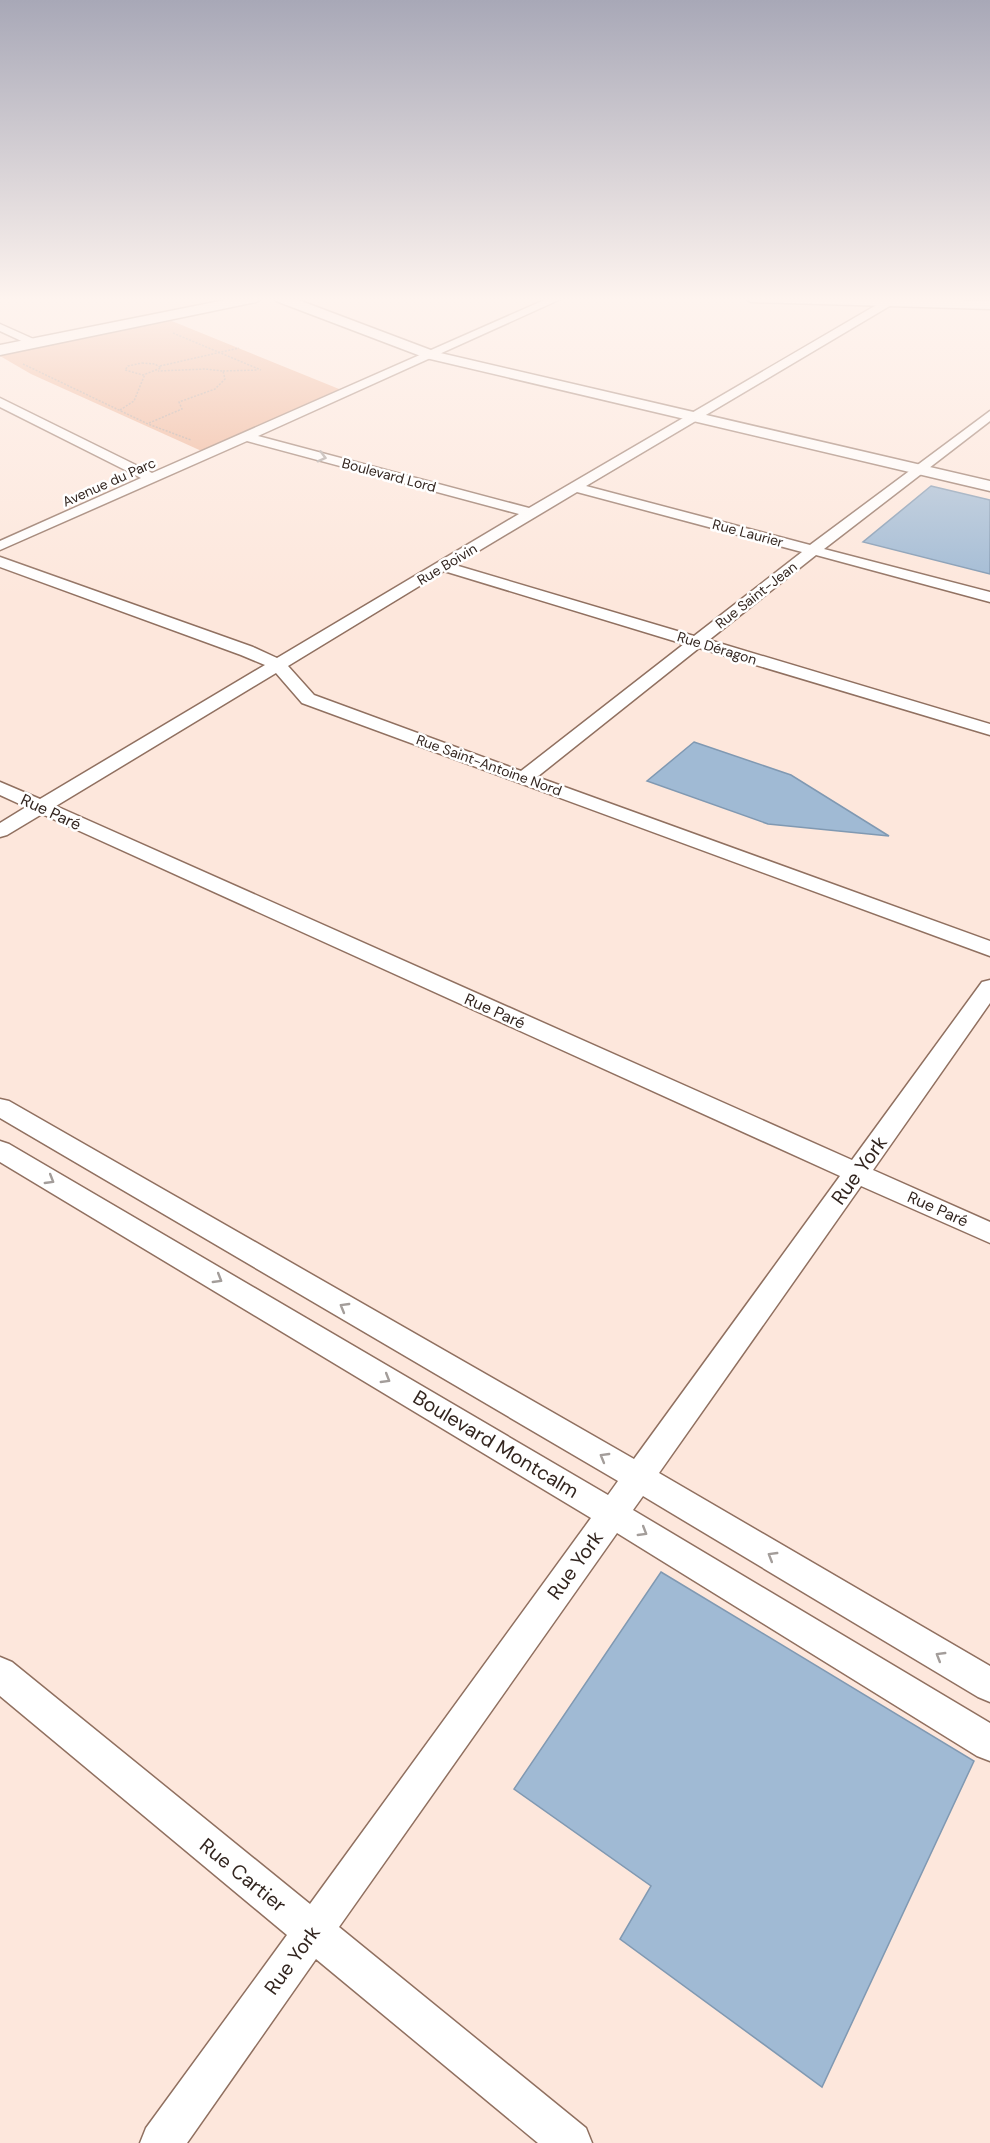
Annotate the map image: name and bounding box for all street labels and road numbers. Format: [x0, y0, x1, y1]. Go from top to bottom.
street label: Avenue du Parc [60, 453, 158, 511]
street label: Boulevard Lord [340, 454, 438, 496]
street label: Rue Laurier [711, 515, 785, 551]
street label: Rue Boivin [414, 539, 480, 589]
street label: Rue Saint-Jean [712, 557, 800, 633]
street label: Rue Déragon [675, 627, 759, 669]
street label: Rue Saint-Antoine Nord [414, 730, 564, 800]
street label: Rue Paré [17, 789, 85, 835]
street label: Rue Paré [461, 988, 529, 1034]
street label: Rue York [825, 1130, 893, 1210]
street label: Rue Paré [904, 1186, 972, 1232]
street label: Boulevard Montcalm [408, 1384, 584, 1504]
street label: Rue York [541, 1525, 609, 1605]
street label: Rue Cartier [194, 1832, 292, 1918]
street label: Rue York [258, 1920, 326, 2000]

